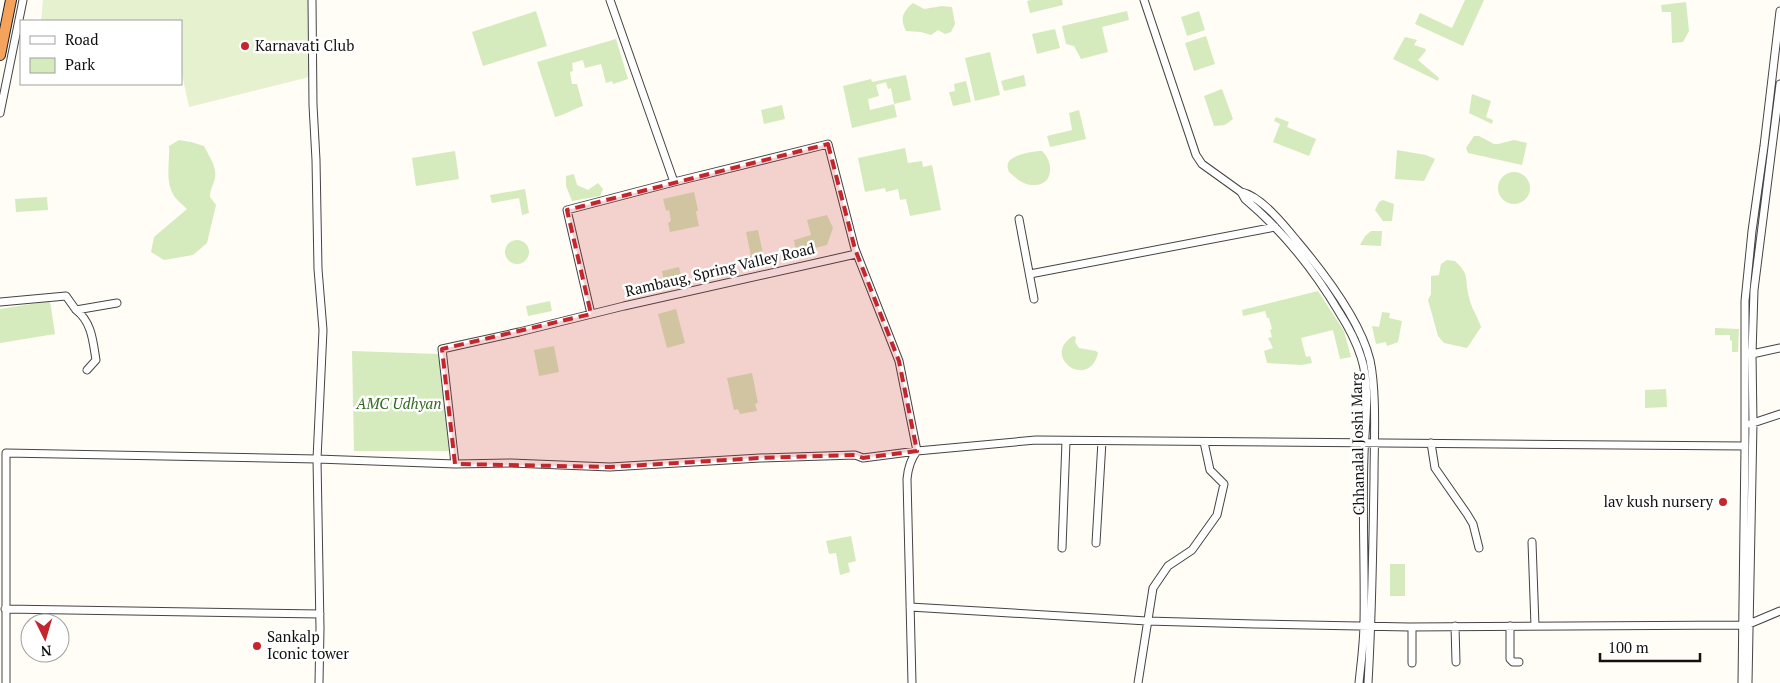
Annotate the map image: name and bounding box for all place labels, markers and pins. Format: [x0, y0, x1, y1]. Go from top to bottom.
place label: Karnavati Club [255, 35, 354, 55]
marker: Karnavati Club [239, 40, 251, 52]
place label: lav kush nursery [1603, 491, 1713, 511]
marker: lav kush nursery [1717, 496, 1729, 508]
place label: Sankalp Iconic tower [267, 626, 349, 663]
marker: Sankalp Iconic tower [251, 640, 263, 652]

